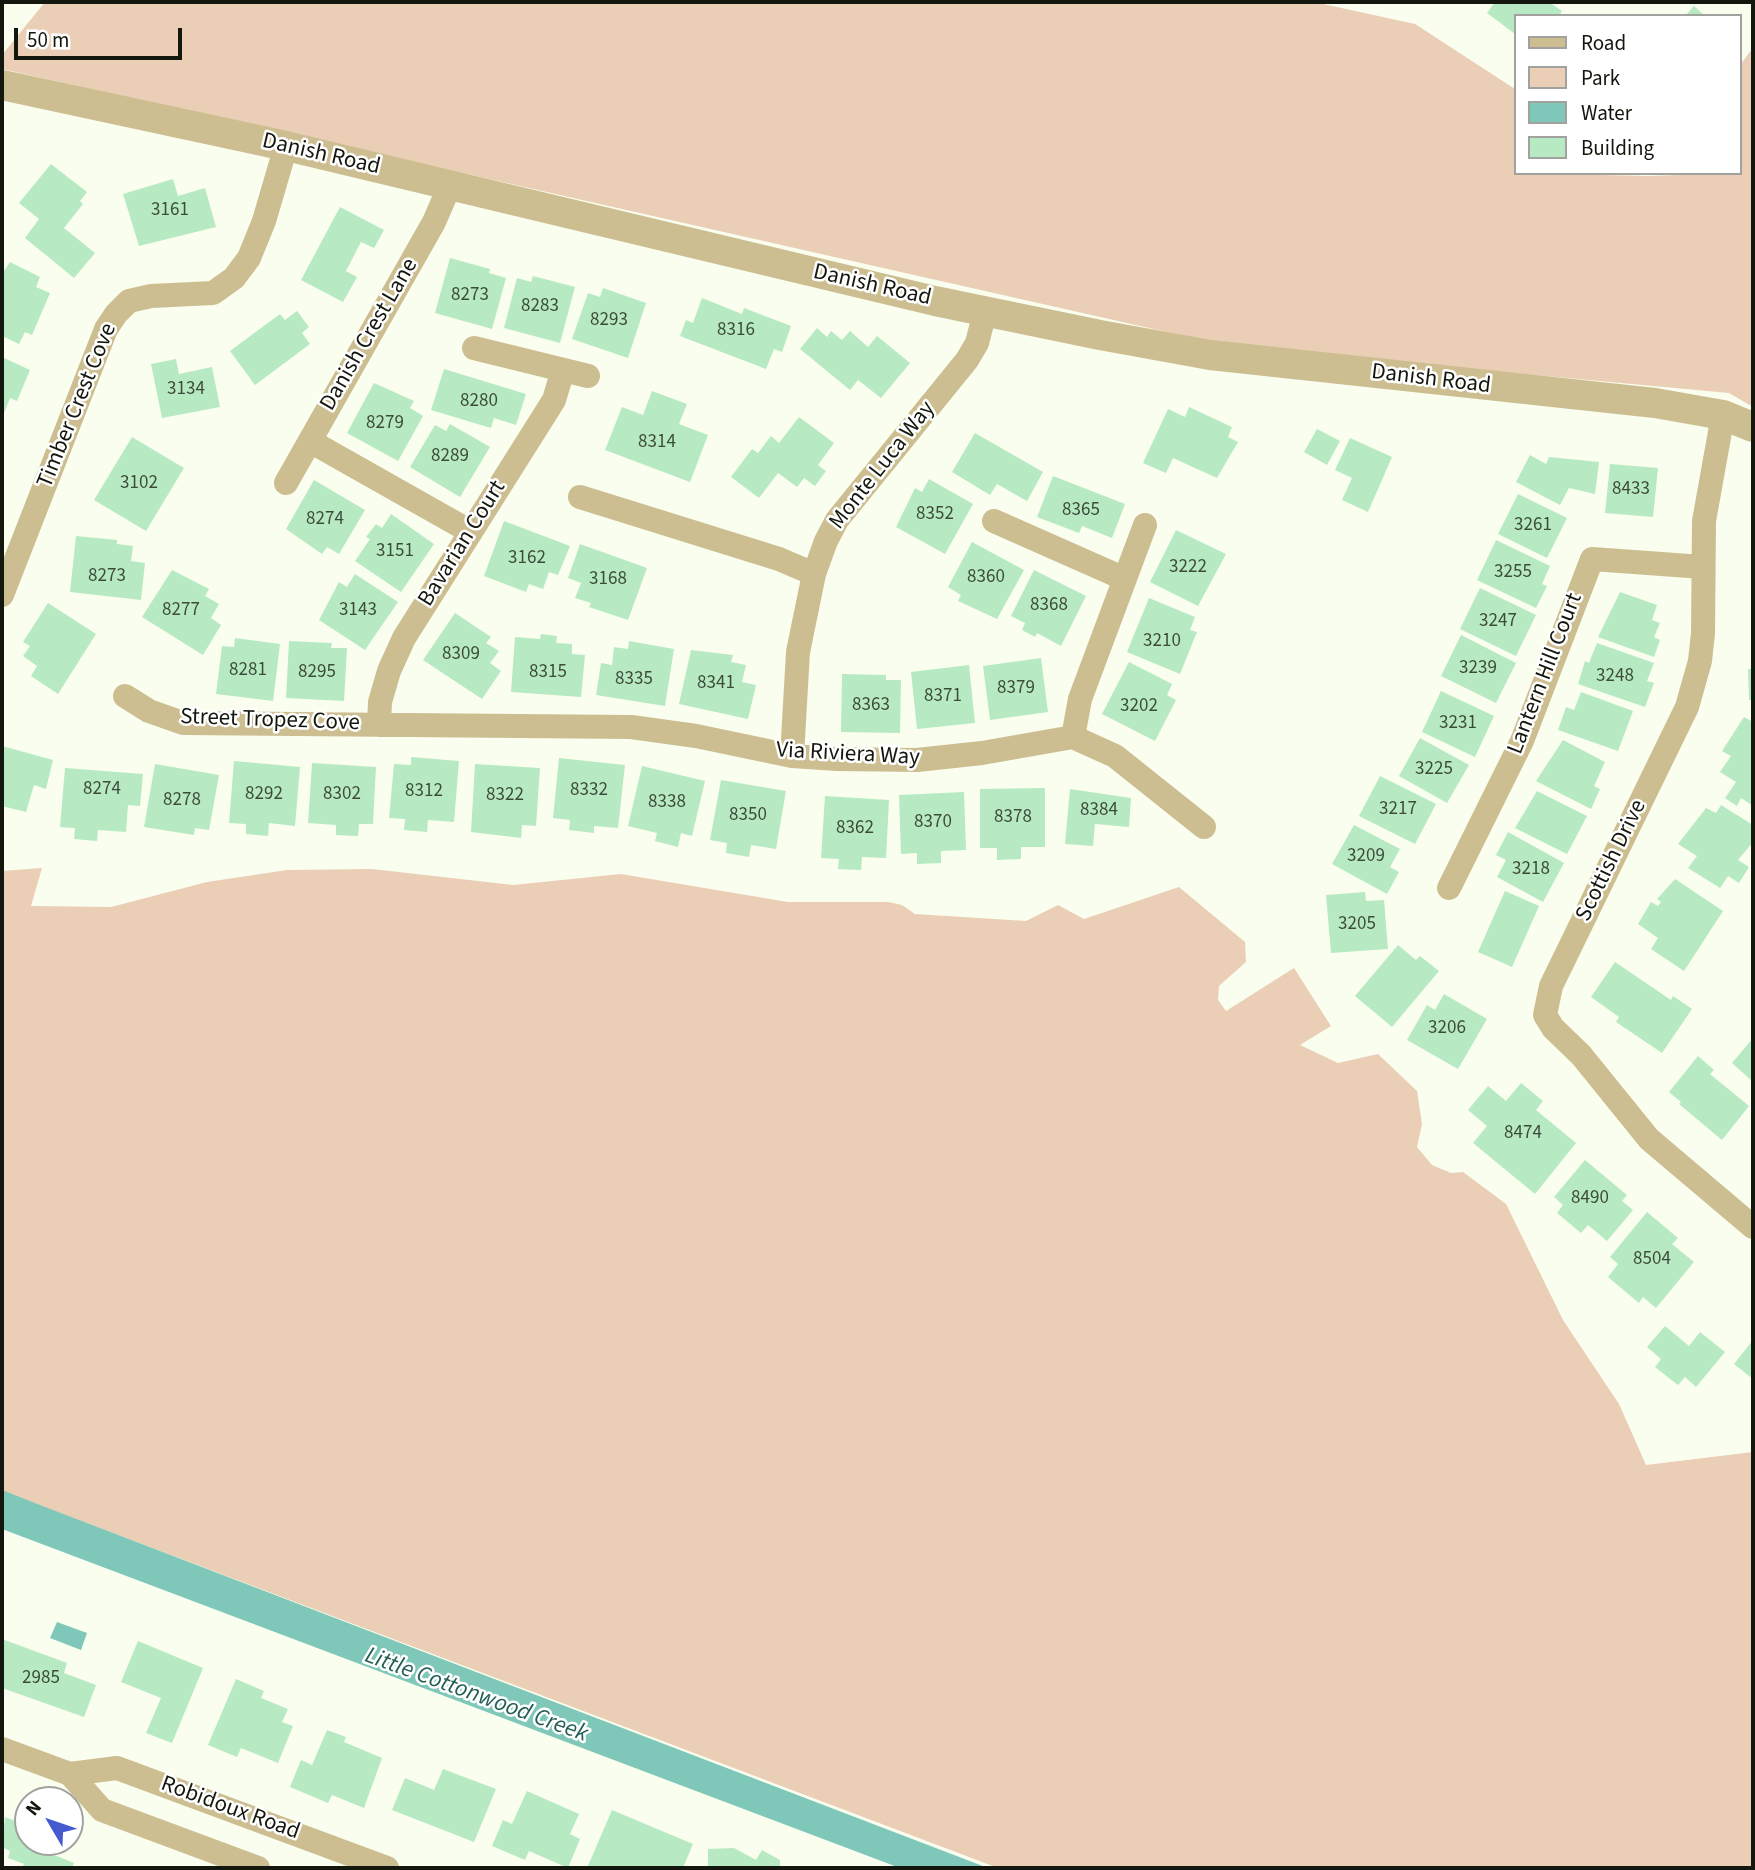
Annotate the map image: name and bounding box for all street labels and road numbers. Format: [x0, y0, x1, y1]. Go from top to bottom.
street label: Danish Road [259, 128, 383, 182]
street label: Danish Crest Lane [315, 254, 425, 416]
street label: Danish Road [810, 259, 934, 313]
street label: Timber Crest Cove [32, 320, 124, 492]
street label: Danish Road [1370, 359, 1492, 401]
street label: Monte Luca Way [824, 396, 942, 536]
street label: Bavarian Court [413, 476, 513, 612]
street label: Lantern Hill Court [1503, 590, 1589, 758]
street label: Street Tropez Cove [180, 704, 360, 738]
street label: Via Riviera Way [775, 737, 921, 773]
street label: Scottish Drive [1571, 796, 1653, 926]
street label: Robidoux Road [157, 1771, 303, 1847]

